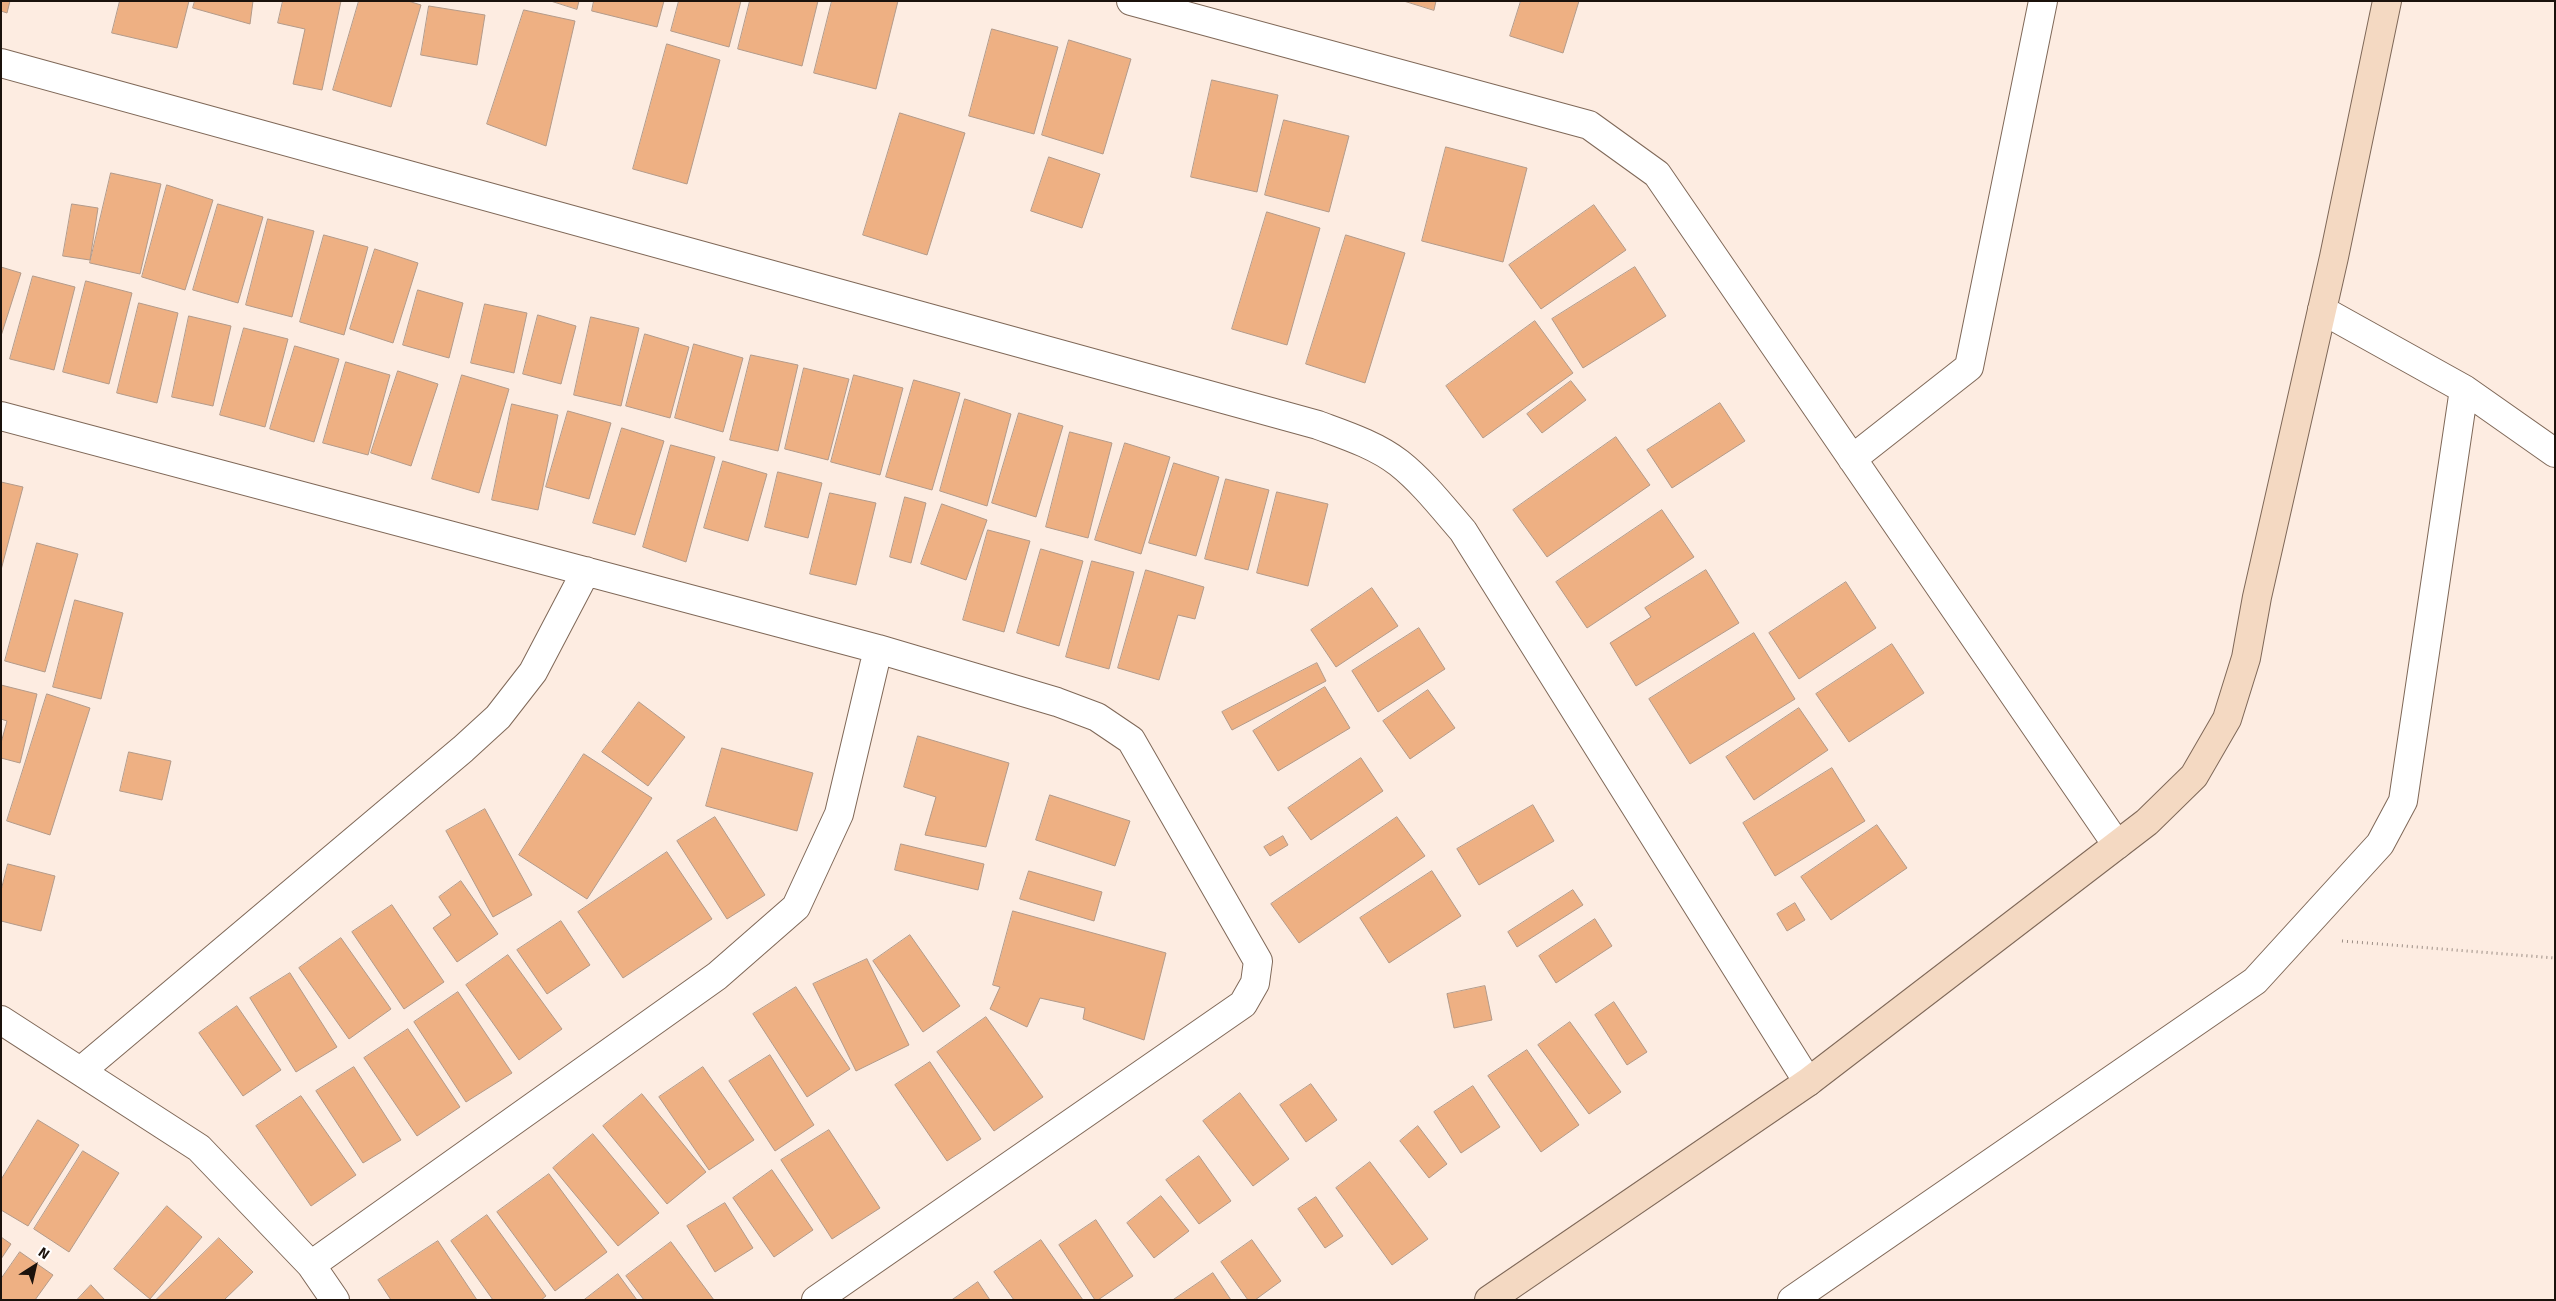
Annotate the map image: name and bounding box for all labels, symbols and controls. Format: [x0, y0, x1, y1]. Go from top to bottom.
north arrow [10, 1241, 60, 1291]
text: N [35, 1244, 53, 1263]

